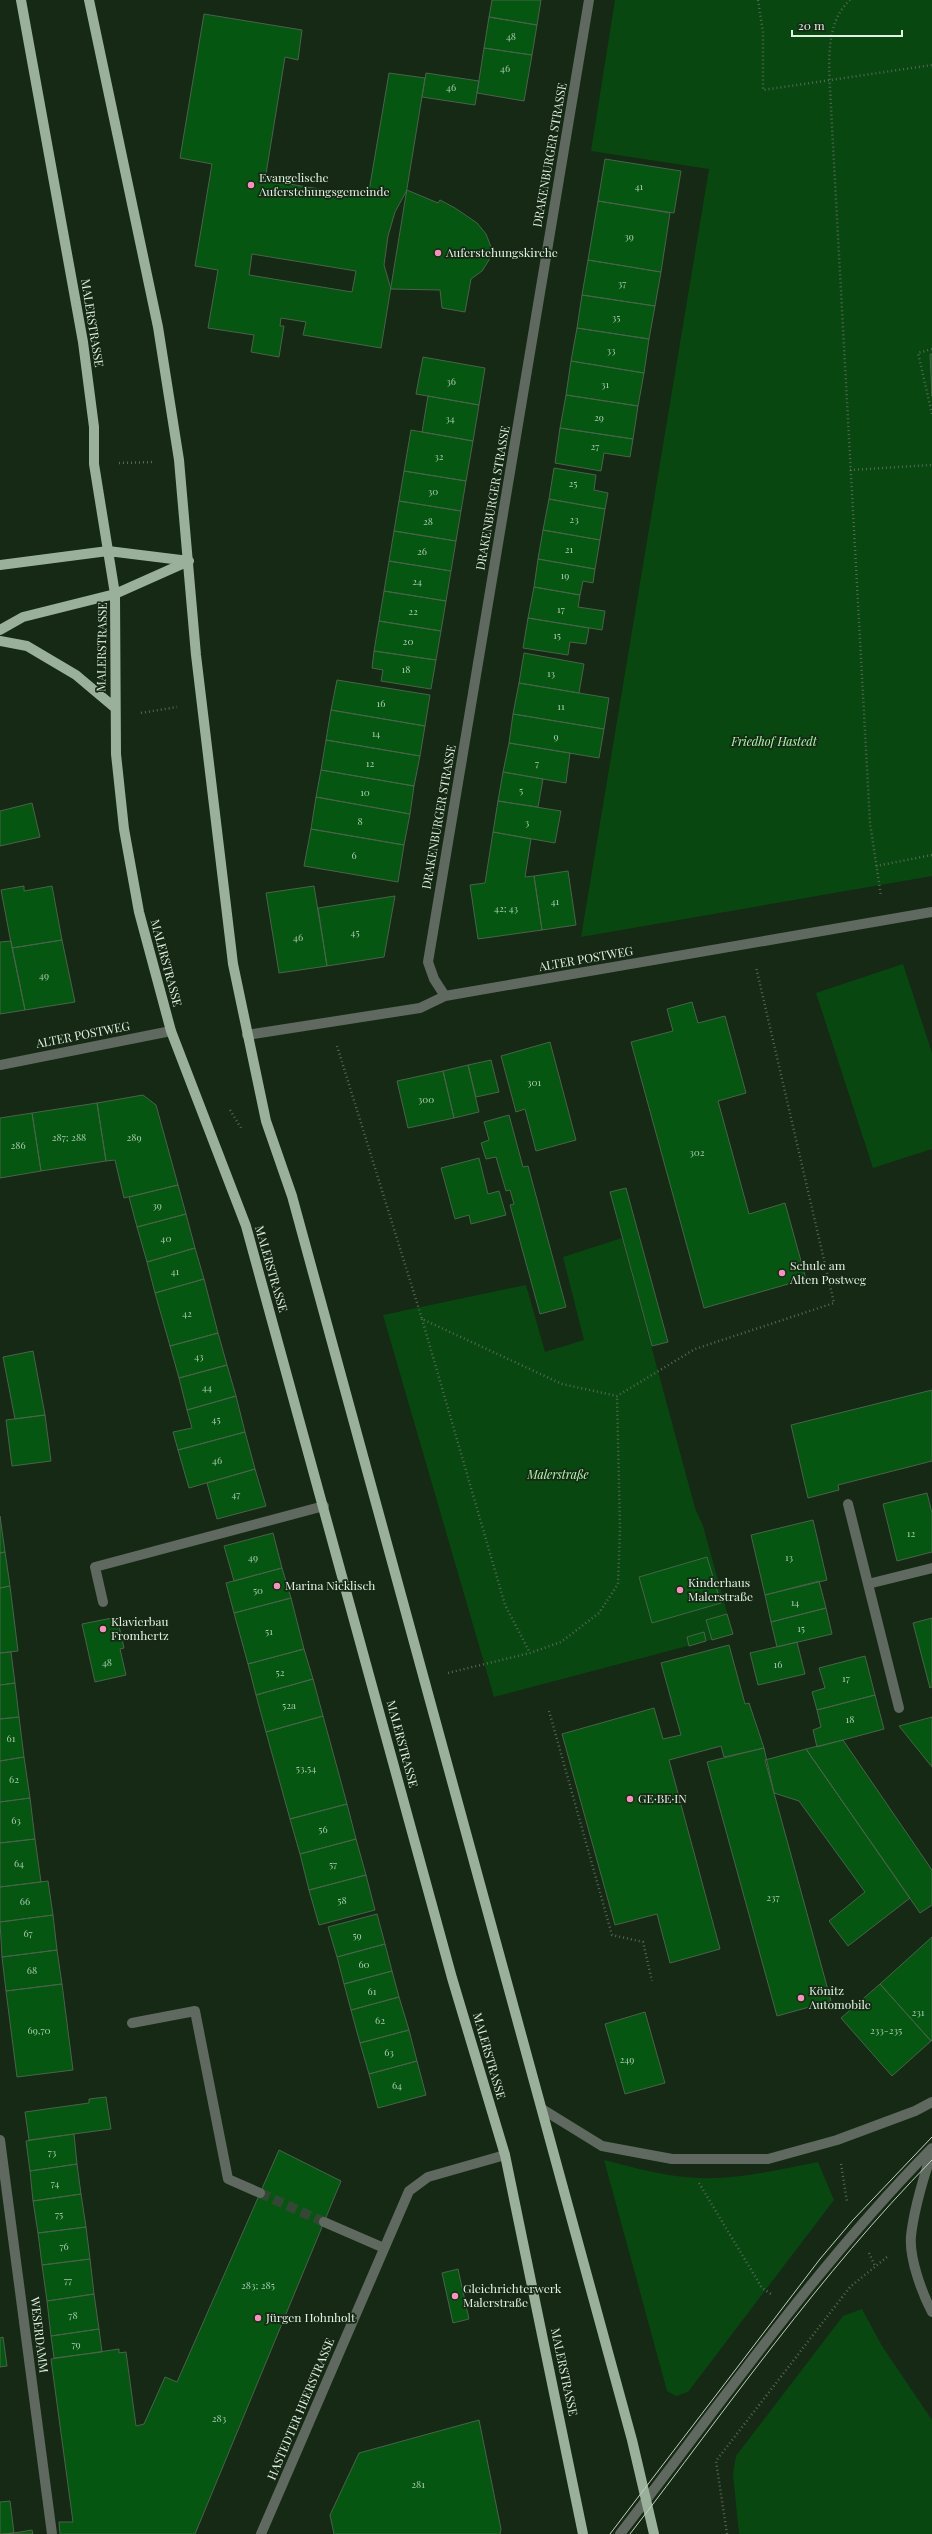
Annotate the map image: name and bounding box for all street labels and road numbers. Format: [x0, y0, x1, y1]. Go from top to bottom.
street label: DRAKENBURGER STRASSE [528, 81, 570, 228]
street label: MALERSTRASSE [78, 277, 108, 368]
street label: DRAKENBURGER STRASSE [471, 424, 513, 571]
street label: MALERSTRASSE [92, 602, 110, 692]
street label: DRAKENBURGER STRASSE [417, 743, 459, 890]
street label: MALERSTRASSE [148, 917, 186, 1008]
street label: ALTER POSTWEG [536, 942, 635, 974]
street label: ALTER POSTWEG [33, 1017, 132, 1051]
street label: MALERSTRASSE [252, 1224, 292, 1314]
street label: MALERSTRASSE [384, 1698, 422, 1789]
street label: MALERSTRASSE [470, 2011, 510, 2101]
street label: WESERDAMM [27, 2295, 53, 2374]
street label: MALERSTRASSE [548, 2326, 582, 2417]
street label: HASTEDTER HEERSTRASSE [263, 2335, 337, 2482]

